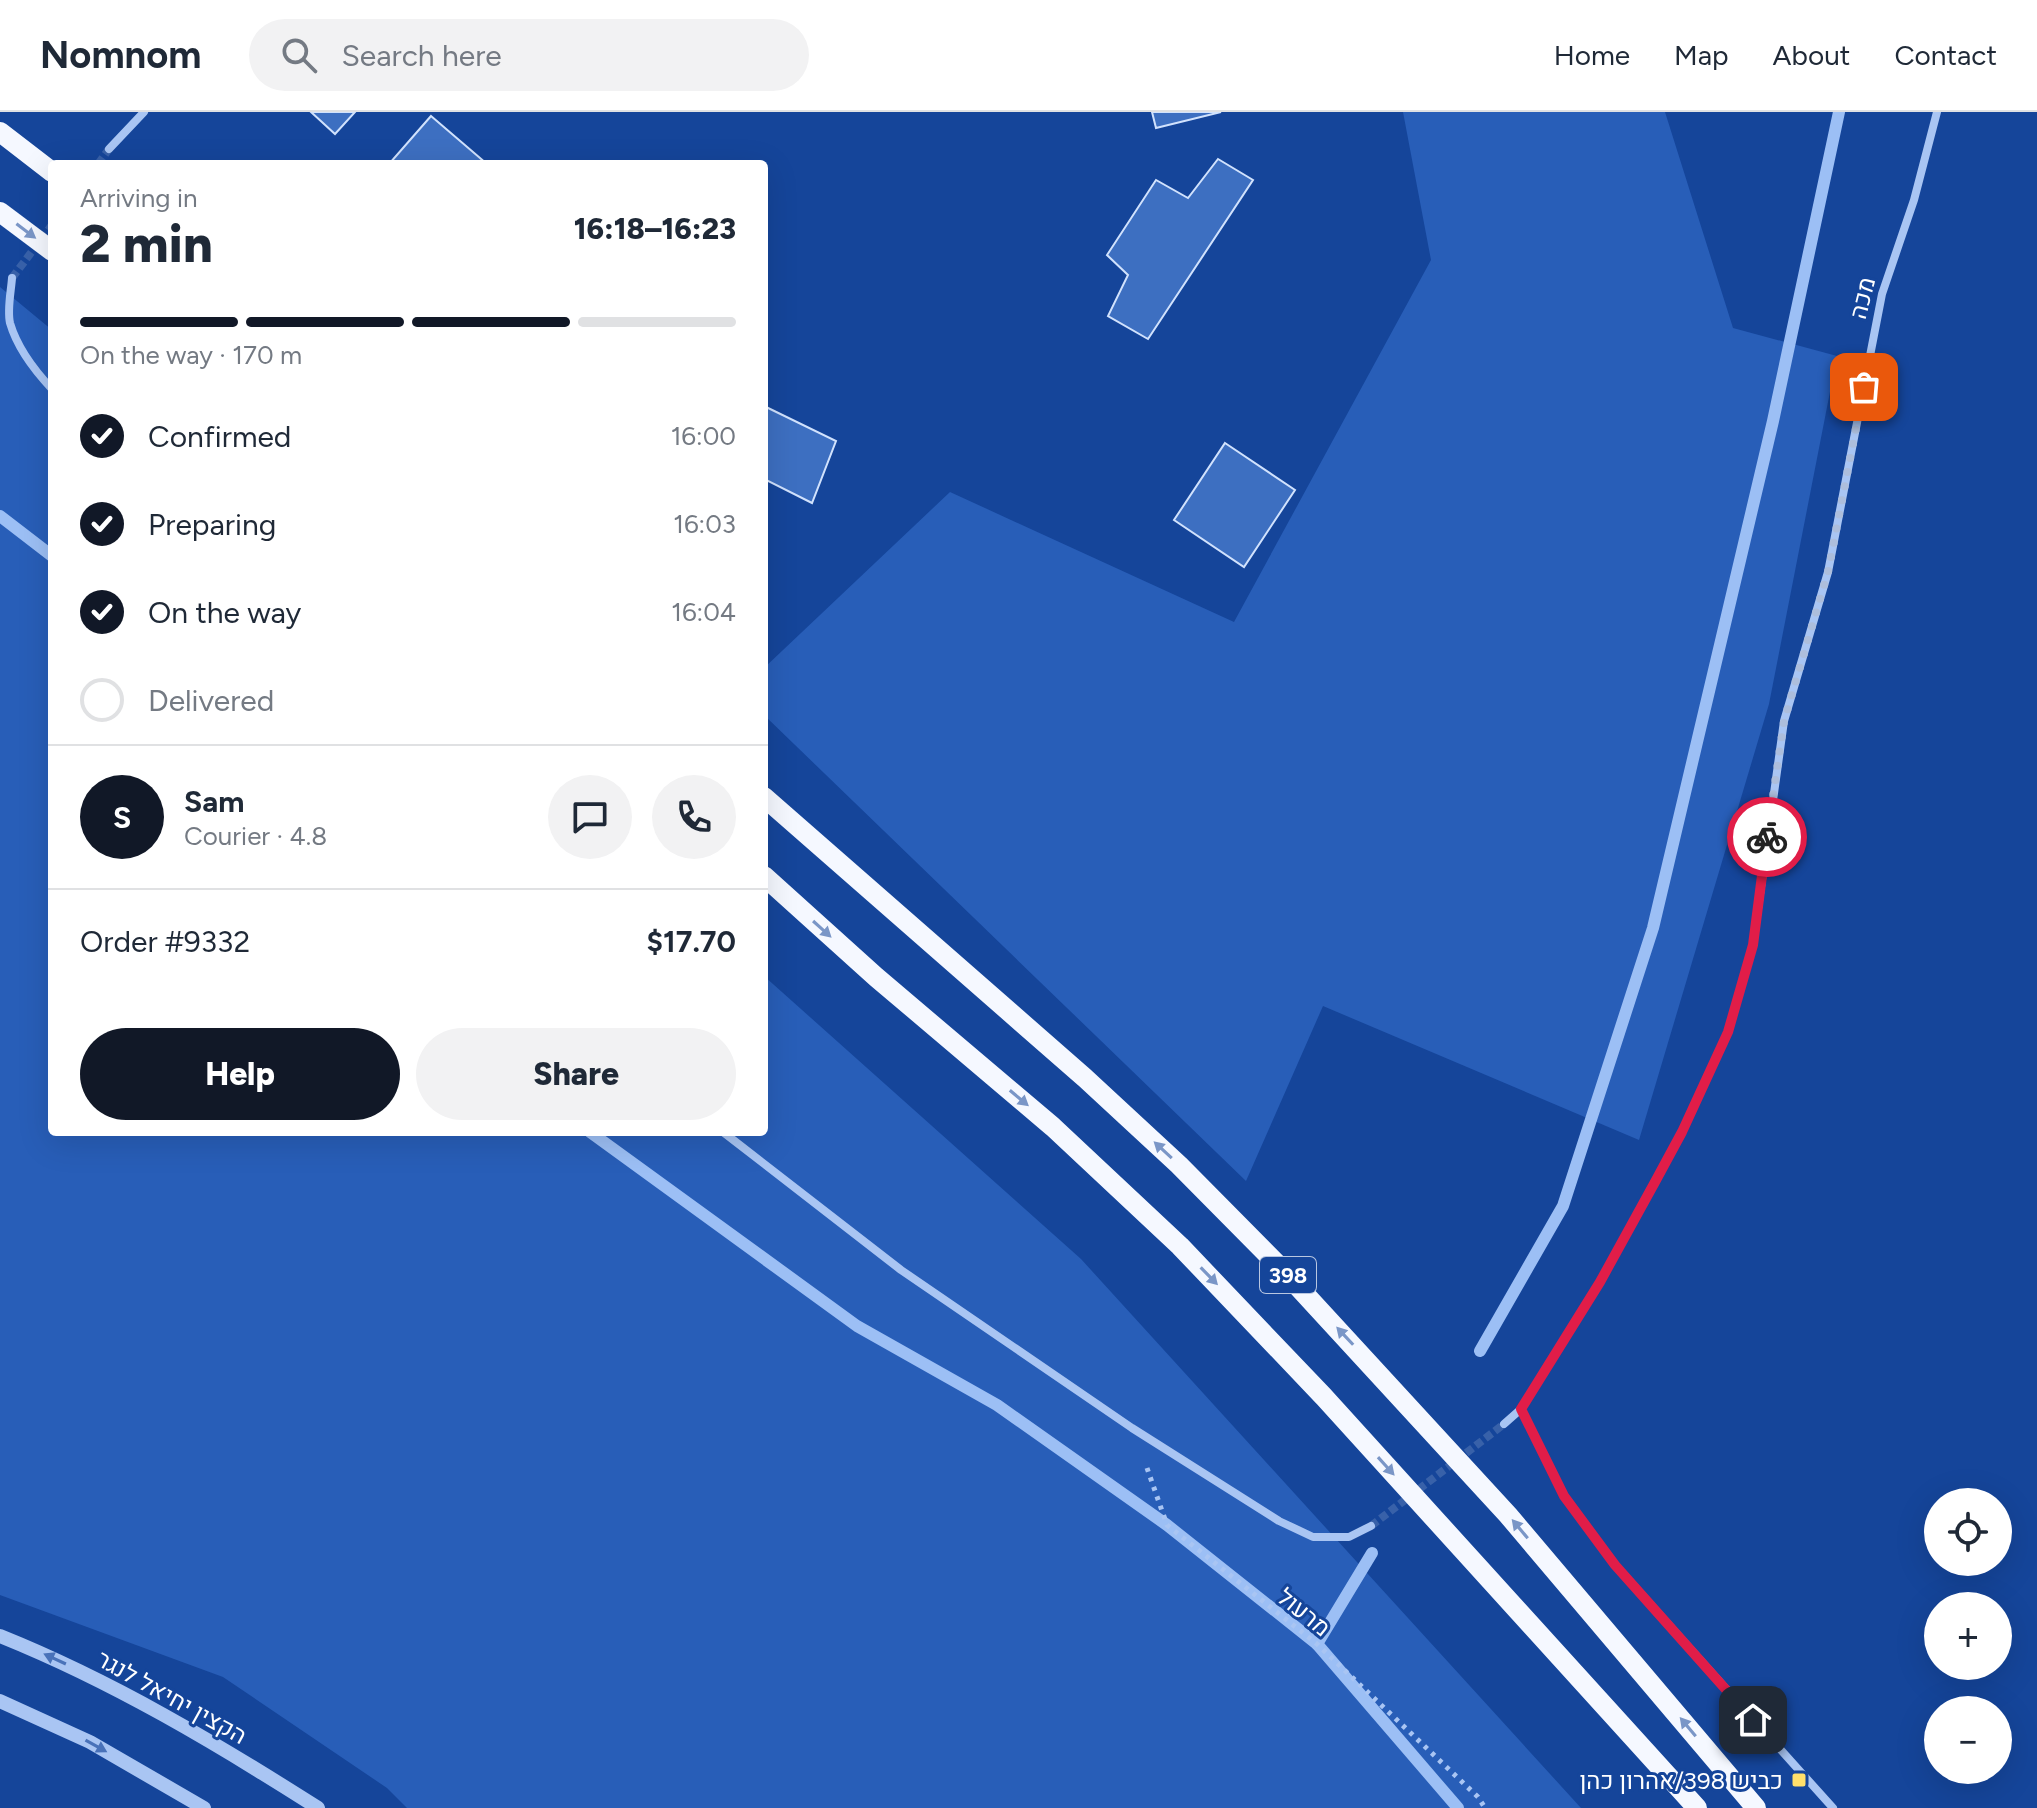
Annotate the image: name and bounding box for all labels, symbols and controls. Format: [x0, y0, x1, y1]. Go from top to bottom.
search box [249, 19, 809, 91]
text: Nomnom [40, 32, 201, 78]
icon: search [277, 33, 321, 77]
text: Search here [341, 37, 502, 74]
text: Home [1554, 38, 1630, 72]
text: Map [1674, 38, 1729, 72]
text: About [1773, 38, 1850, 72]
text: Contact [1894, 38, 1997, 72]
text: Arriving in [80, 182, 198, 214]
text: 16:18–16:23 [574, 210, 736, 247]
text: 2 min [80, 213, 213, 275]
one-way arrow [16, 223, 36, 239]
street label: מכה [1843, 274, 1881, 322]
text: On the way · 170 m [80, 339, 302, 371]
pin [1830, 353, 1898, 421]
icon: bag [1842, 365, 1886, 409]
icon: check [80, 414, 124, 458]
text: Confirmed [148, 418, 291, 455]
text: 16:00 [671, 420, 736, 452]
icon: check [80, 502, 124, 546]
text: Preparing [148, 506, 276, 543]
text: 16:03 [673, 508, 736, 540]
icon: check [80, 590, 124, 634]
text: On the way [148, 594, 301, 631]
text: 16:04 [671, 596, 736, 628]
text: Delivered [148, 682, 274, 719]
button: chat [548, 775, 632, 859]
button: phone [652, 775, 736, 859]
text: Sam [184, 783, 244, 820]
courier [1727, 797, 1807, 877]
text: S [113, 799, 131, 836]
icon: bike [1745, 815, 1789, 859]
text: Courier · 4.8 [184, 820, 327, 852]
one-way arrow [812, 919, 831, 937]
text: Order #9332 [80, 923, 250, 960]
text: $17.70 [646, 923, 736, 960]
button: Help [80, 1028, 400, 1120]
button: Share [416, 1028, 736, 1120]
one-way arrow [1009, 1089, 1029, 1106]
one-way arrow [1154, 1142, 1173, 1160]
road number: 398 [1260, 1257, 1316, 1293]
one-way arrow [1199, 1266, 1217, 1285]
one-way arrow [1337, 1327, 1355, 1346]
one-way arrow [1377, 1456, 1395, 1475]
map controls [1924, 1488, 2012, 1784]
button: locate [1924, 1488, 2012, 1576]
one-way arrow [1512, 1519, 1529, 1539]
street label: מרעול [1271, 1582, 1337, 1642]
button: + [1924, 1592, 2012, 1680]
street label: הקצין יחיאל לנגר [92, 1644, 252, 1750]
one-way arrow [44, 1652, 67, 1666]
pin [1719, 1686, 1787, 1754]
button: − [1924, 1696, 2012, 1784]
icon: home [1731, 1698, 1775, 1742]
one-way arrow [1680, 1717, 1697, 1737]
one-way arrow [85, 1739, 107, 1753]
place label: כביש 398/אהרון כהן [1579, 1766, 1783, 1795]
marker: כביש 398/אהרון כהן [1790, 1771, 1808, 1789]

